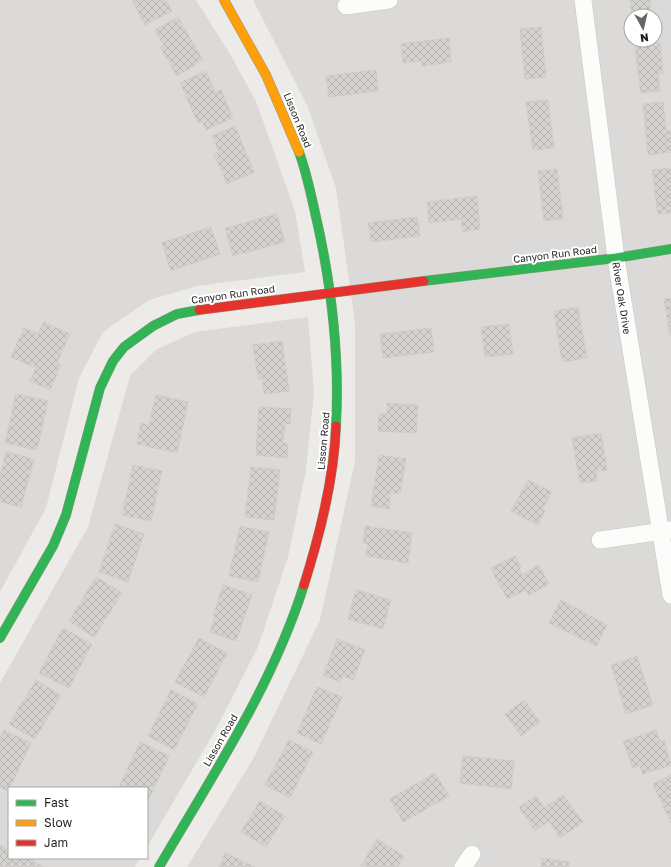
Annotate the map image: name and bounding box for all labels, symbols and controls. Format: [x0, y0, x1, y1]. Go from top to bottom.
north arrow [623, 8, 663, 48]
text: N [639, 31, 650, 45]
street label: Lisson Road [282, 91, 314, 149]
street label: Canyon Run Road [512, 243, 598, 265]
street label: River Oak Drive [610, 261, 634, 335]
street label: Canyon Run Road [190, 282, 276, 306]
street label: Lisson Road [314, 412, 332, 470]
street label: Lisson Road [200, 712, 240, 768]
legend [8, 787, 148, 859]
text: Fast [44, 795, 69, 810]
text: Slow [44, 815, 72, 830]
text: Jam [44, 835, 68, 850]

